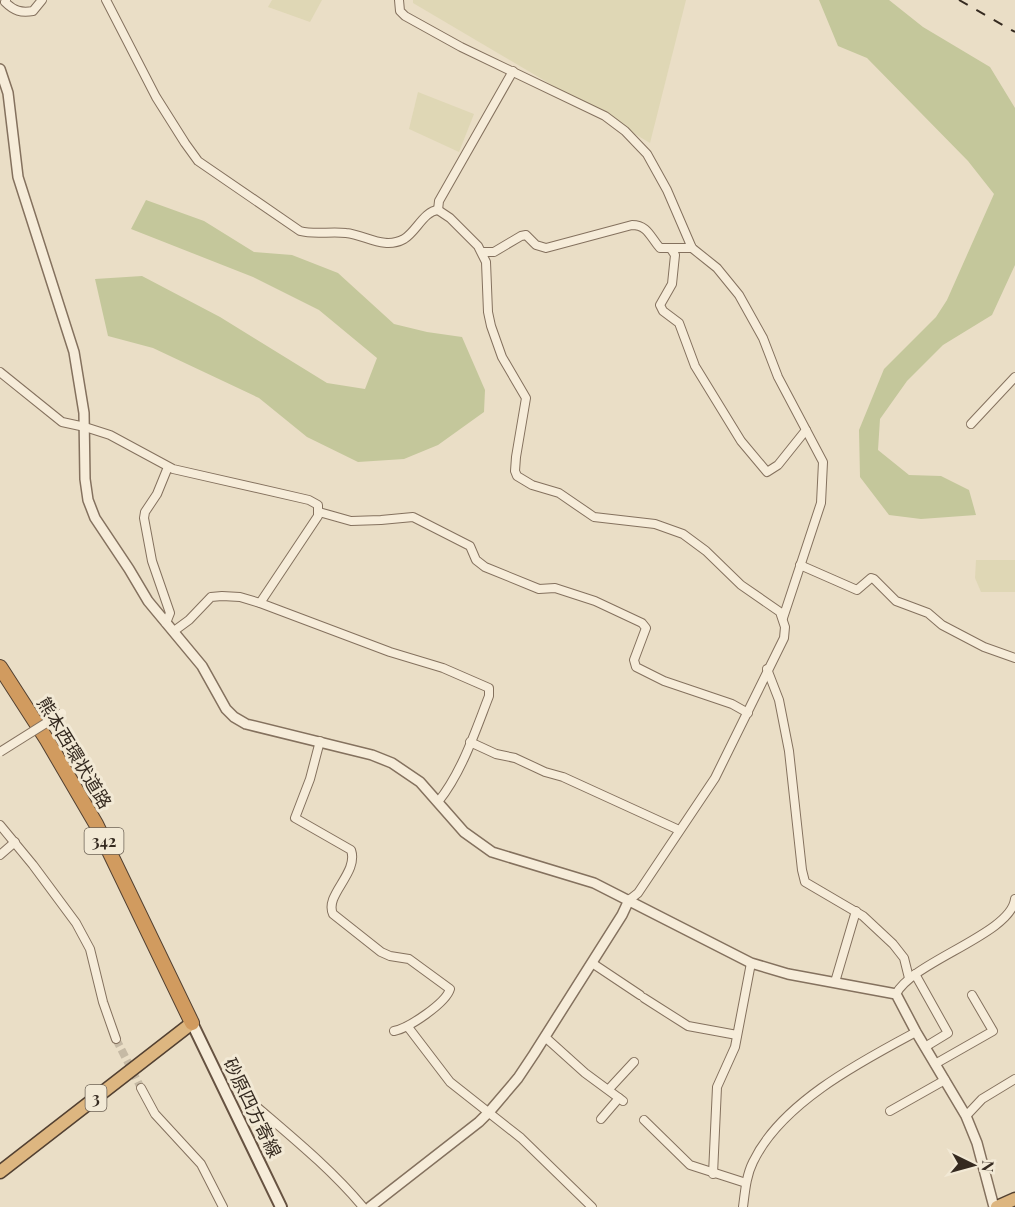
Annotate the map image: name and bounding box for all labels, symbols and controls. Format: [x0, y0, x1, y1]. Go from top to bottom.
street label: 熊本西環状道路 [32, 692, 118, 813]
road number: 342 [84, 828, 124, 854]
street label: 砂原四方寄線 [218, 1054, 287, 1161]
road number: 3 [86, 1085, 106, 1111]
north arrow [943, 1135, 1003, 1195]
text: N [977, 1160, 999, 1173]

